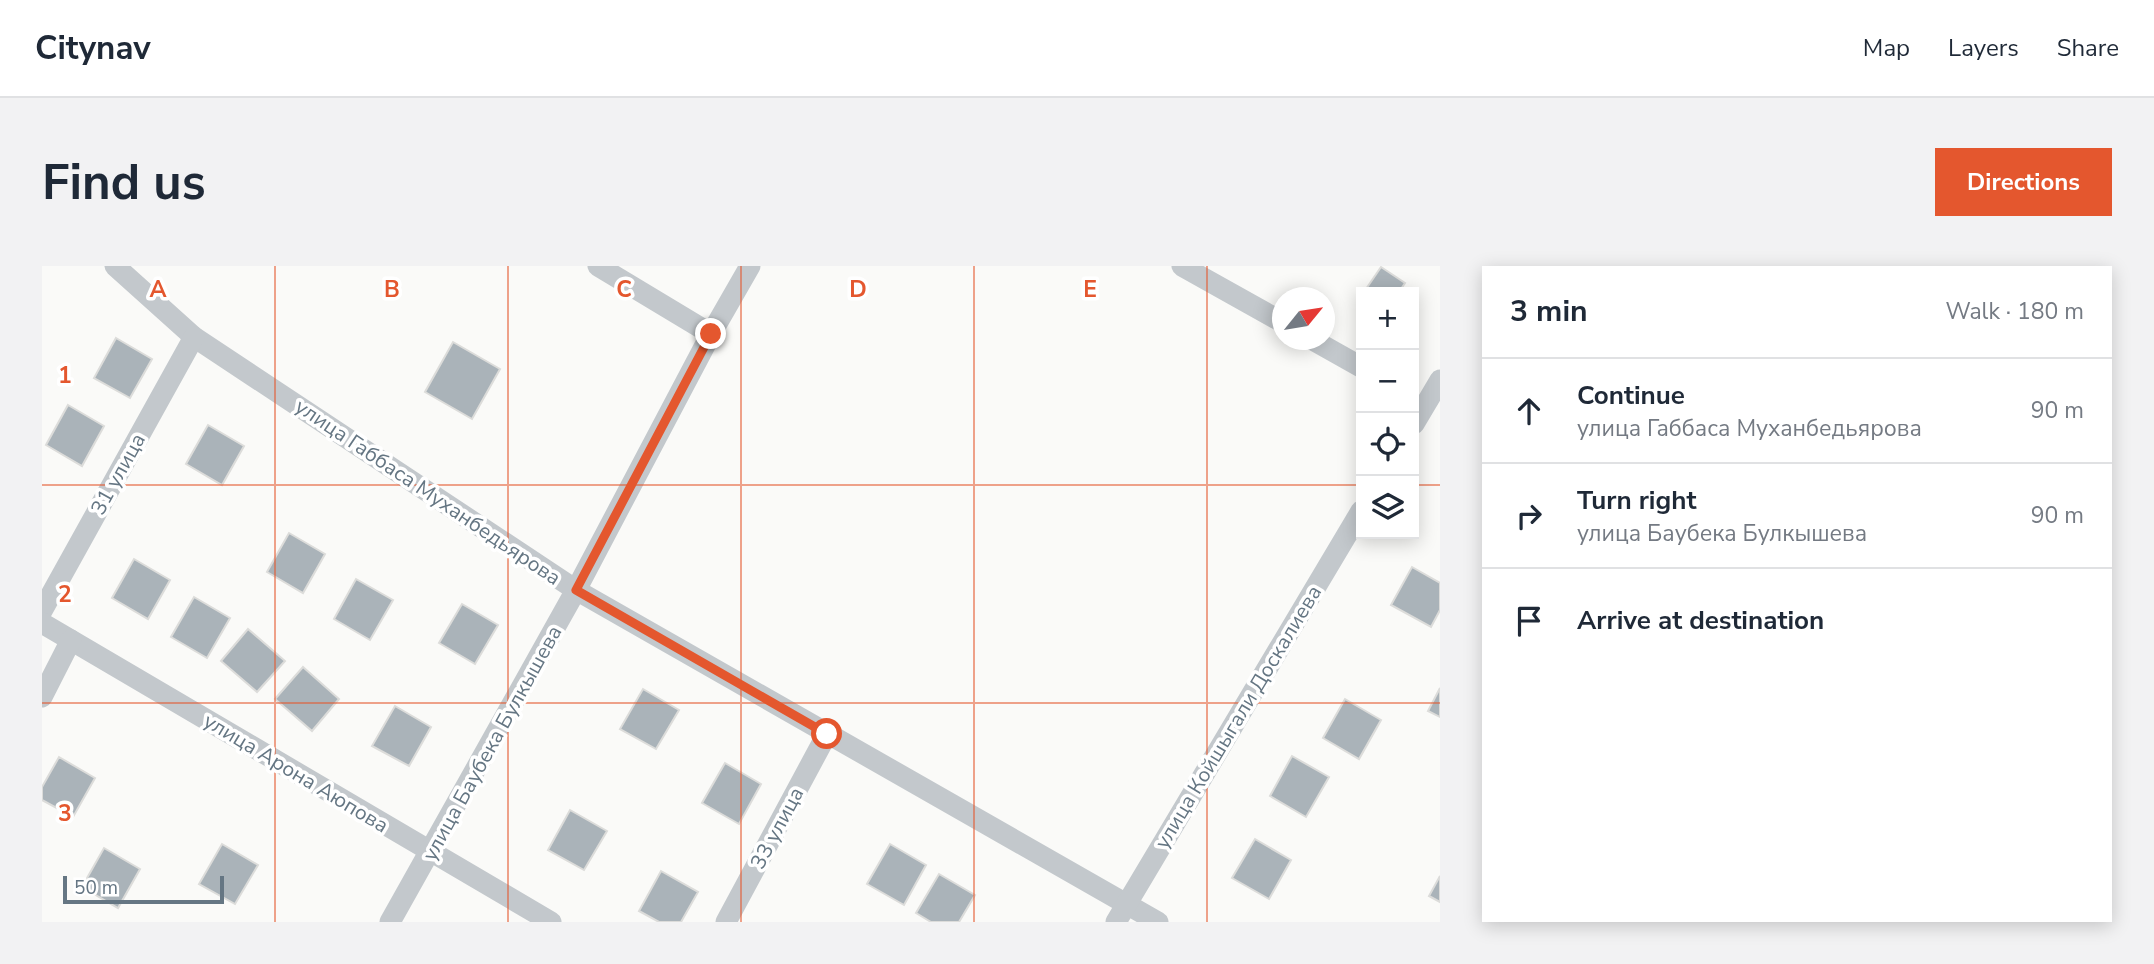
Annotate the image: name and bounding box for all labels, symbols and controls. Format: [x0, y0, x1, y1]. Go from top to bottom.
text: Citynav [35, 26, 151, 71]
text: Map [1863, 32, 1910, 64]
text: Layers [1948, 32, 2019, 64]
text: Share [2057, 32, 2119, 64]
button: Directions [1935, 148, 2112, 216]
text: Find us [42, 149, 206, 216]
text: A [149, 274, 167, 305]
text: B [384, 274, 400, 305]
text: C [616, 274, 632, 305]
text: D [849, 274, 867, 305]
text: E [1083, 274, 1097, 305]
north arrow [1272, 287, 1335, 350]
map controls [1356, 287, 1419, 539]
button: + [1356, 287, 1419, 350]
text: 3 min [1510, 291, 1588, 332]
text: Walk · 180 m [1945, 296, 2084, 327]
route end [695, 318, 726, 349]
button: − [1356, 350, 1419, 413]
text: 1 [58, 360, 72, 391]
text: Continue [1577, 378, 1685, 413]
street label: улица Габбаса Муханбедьярова [290, 392, 566, 592]
icon: ahead [1510, 392, 1548, 430]
text: 90 m [2031, 395, 2084, 426]
button: locate [1356, 413, 1419, 476]
text: улица Габбаса Муханбедьярова [1577, 413, 1922, 444]
street label: 31 улица [84, 428, 152, 520]
button: layers [1356, 476, 1419, 539]
text: Turn right [1577, 483, 1696, 518]
icon: right [1510, 497, 1548, 535]
text: 90 m [2031, 500, 2084, 531]
text: улица Баубека Булкышева [1577, 518, 1867, 549]
text: 2 [58, 579, 72, 610]
street label: улица Койшыгали Доскалиева [1148, 580, 1328, 854]
icon: arrive [1510, 602, 1548, 640]
text: Arrive at destination [1577, 603, 1824, 638]
street label: улица Баубека Булкышева [416, 620, 568, 866]
street label: улица Арона Аюпова [198, 707, 394, 839]
route start [811, 718, 842, 749]
street label: 33 улица [744, 782, 810, 874]
text: 3 [58, 798, 72, 829]
scale bar [63, 873, 224, 905]
text: 50 m [74, 875, 118, 901]

